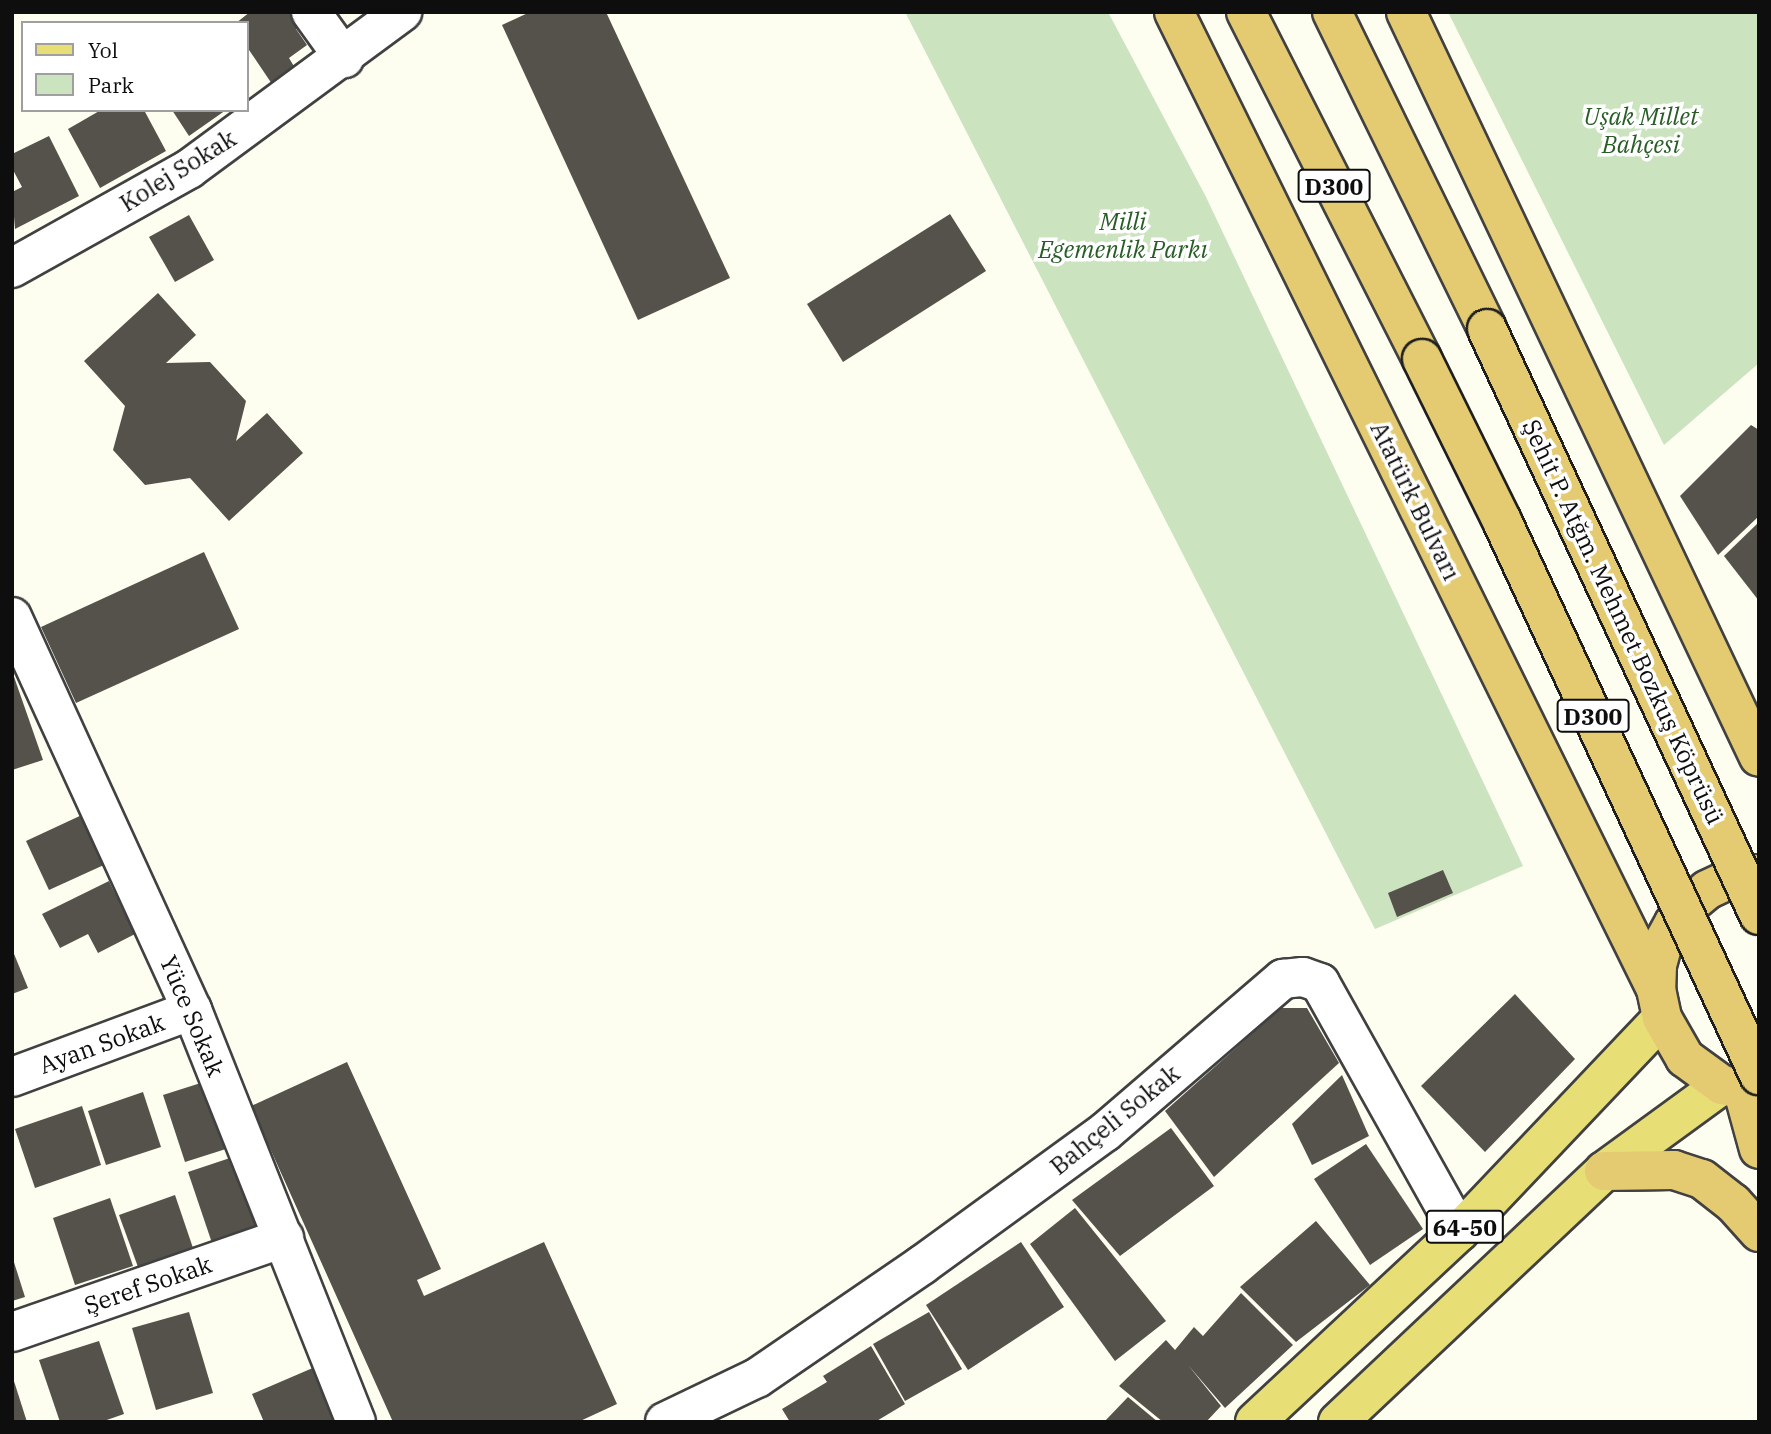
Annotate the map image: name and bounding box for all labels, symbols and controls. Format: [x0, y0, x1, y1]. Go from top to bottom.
legend [21, 21, 248, 112]
text: Yol [88, 36, 118, 64]
text: Park [88, 71, 134, 99]
park label: Uşak Millet Bahçesi [1583, 103, 1699, 159]
street label: Kolej Sokak [115, 124, 241, 218]
road number: D300 [1297, 167, 1371, 206]
park label: Milli Egemenlik Parkı [1038, 208, 1208, 264]
street label: Şehit P. Atğm. Mehmet Bozkuş Köprüsü [1516, 415, 1730, 829]
street label: Atatürk Bulvarı [1364, 417, 1466, 585]
road number: D300 [1556, 696, 1630, 736]
street label: Yüce Sokak [154, 951, 230, 1081]
street label: Ayan Sokak [35, 1008, 169, 1080]
street label: Bahçeli Sokak [1044, 1059, 1186, 1181]
road number: 64-50 [1425, 1208, 1505, 1246]
street label: Şeref Sokak [80, 1250, 216, 1320]

